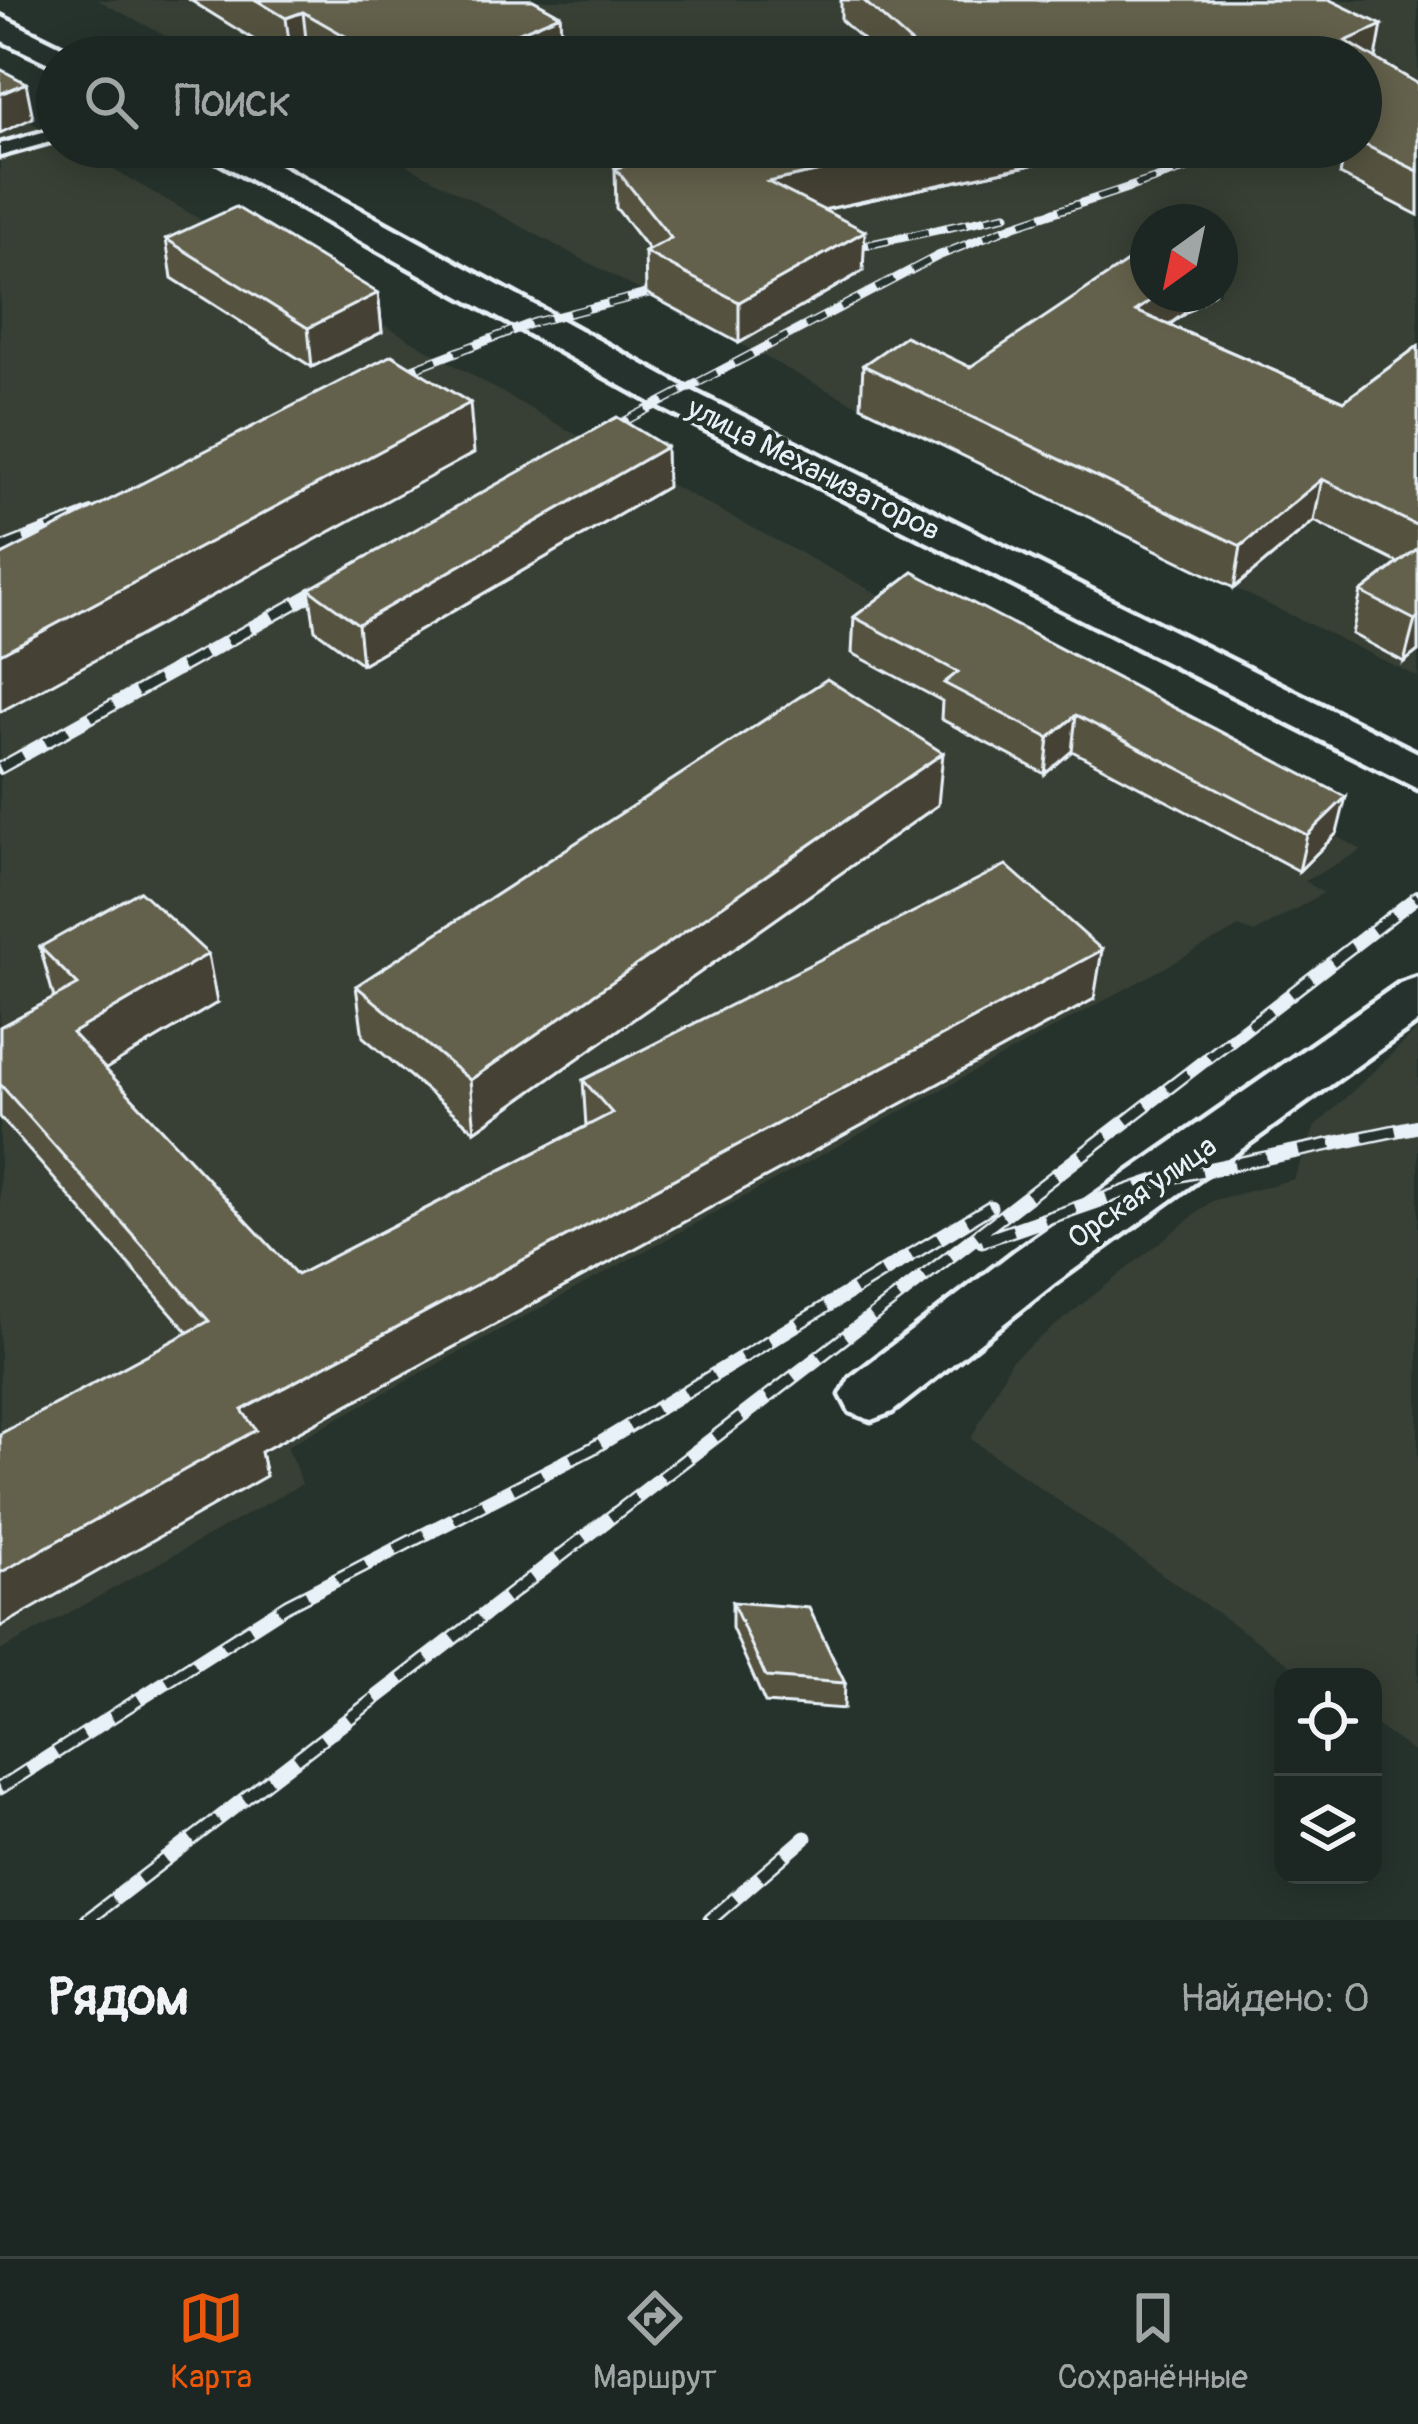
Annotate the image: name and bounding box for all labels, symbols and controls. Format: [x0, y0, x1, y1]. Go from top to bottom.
search box [36, 36, 1382, 168]
icon: search [78, 69, 144, 135]
text: Поиск [174, 74, 291, 130]
north arrow [1130, 204, 1238, 312]
street label: улица Механизаторов [680, 389, 947, 549]
street label: Орская улица [1061, 1128, 1224, 1257]
map controls [1274, 1668, 1382, 1884]
button: locate [1274, 1668, 1382, 1776]
button: layers [1274, 1776, 1382, 1884]
text: Рядом [48, 1966, 189, 2030]
text: Найдено: 0 [1180, 1974, 1370, 2023]
tab: Карта [170, 2285, 252, 2398]
tab: Маршрут [593, 2285, 717, 2398]
tab: Сохранённые [1057, 2285, 1248, 2398]

